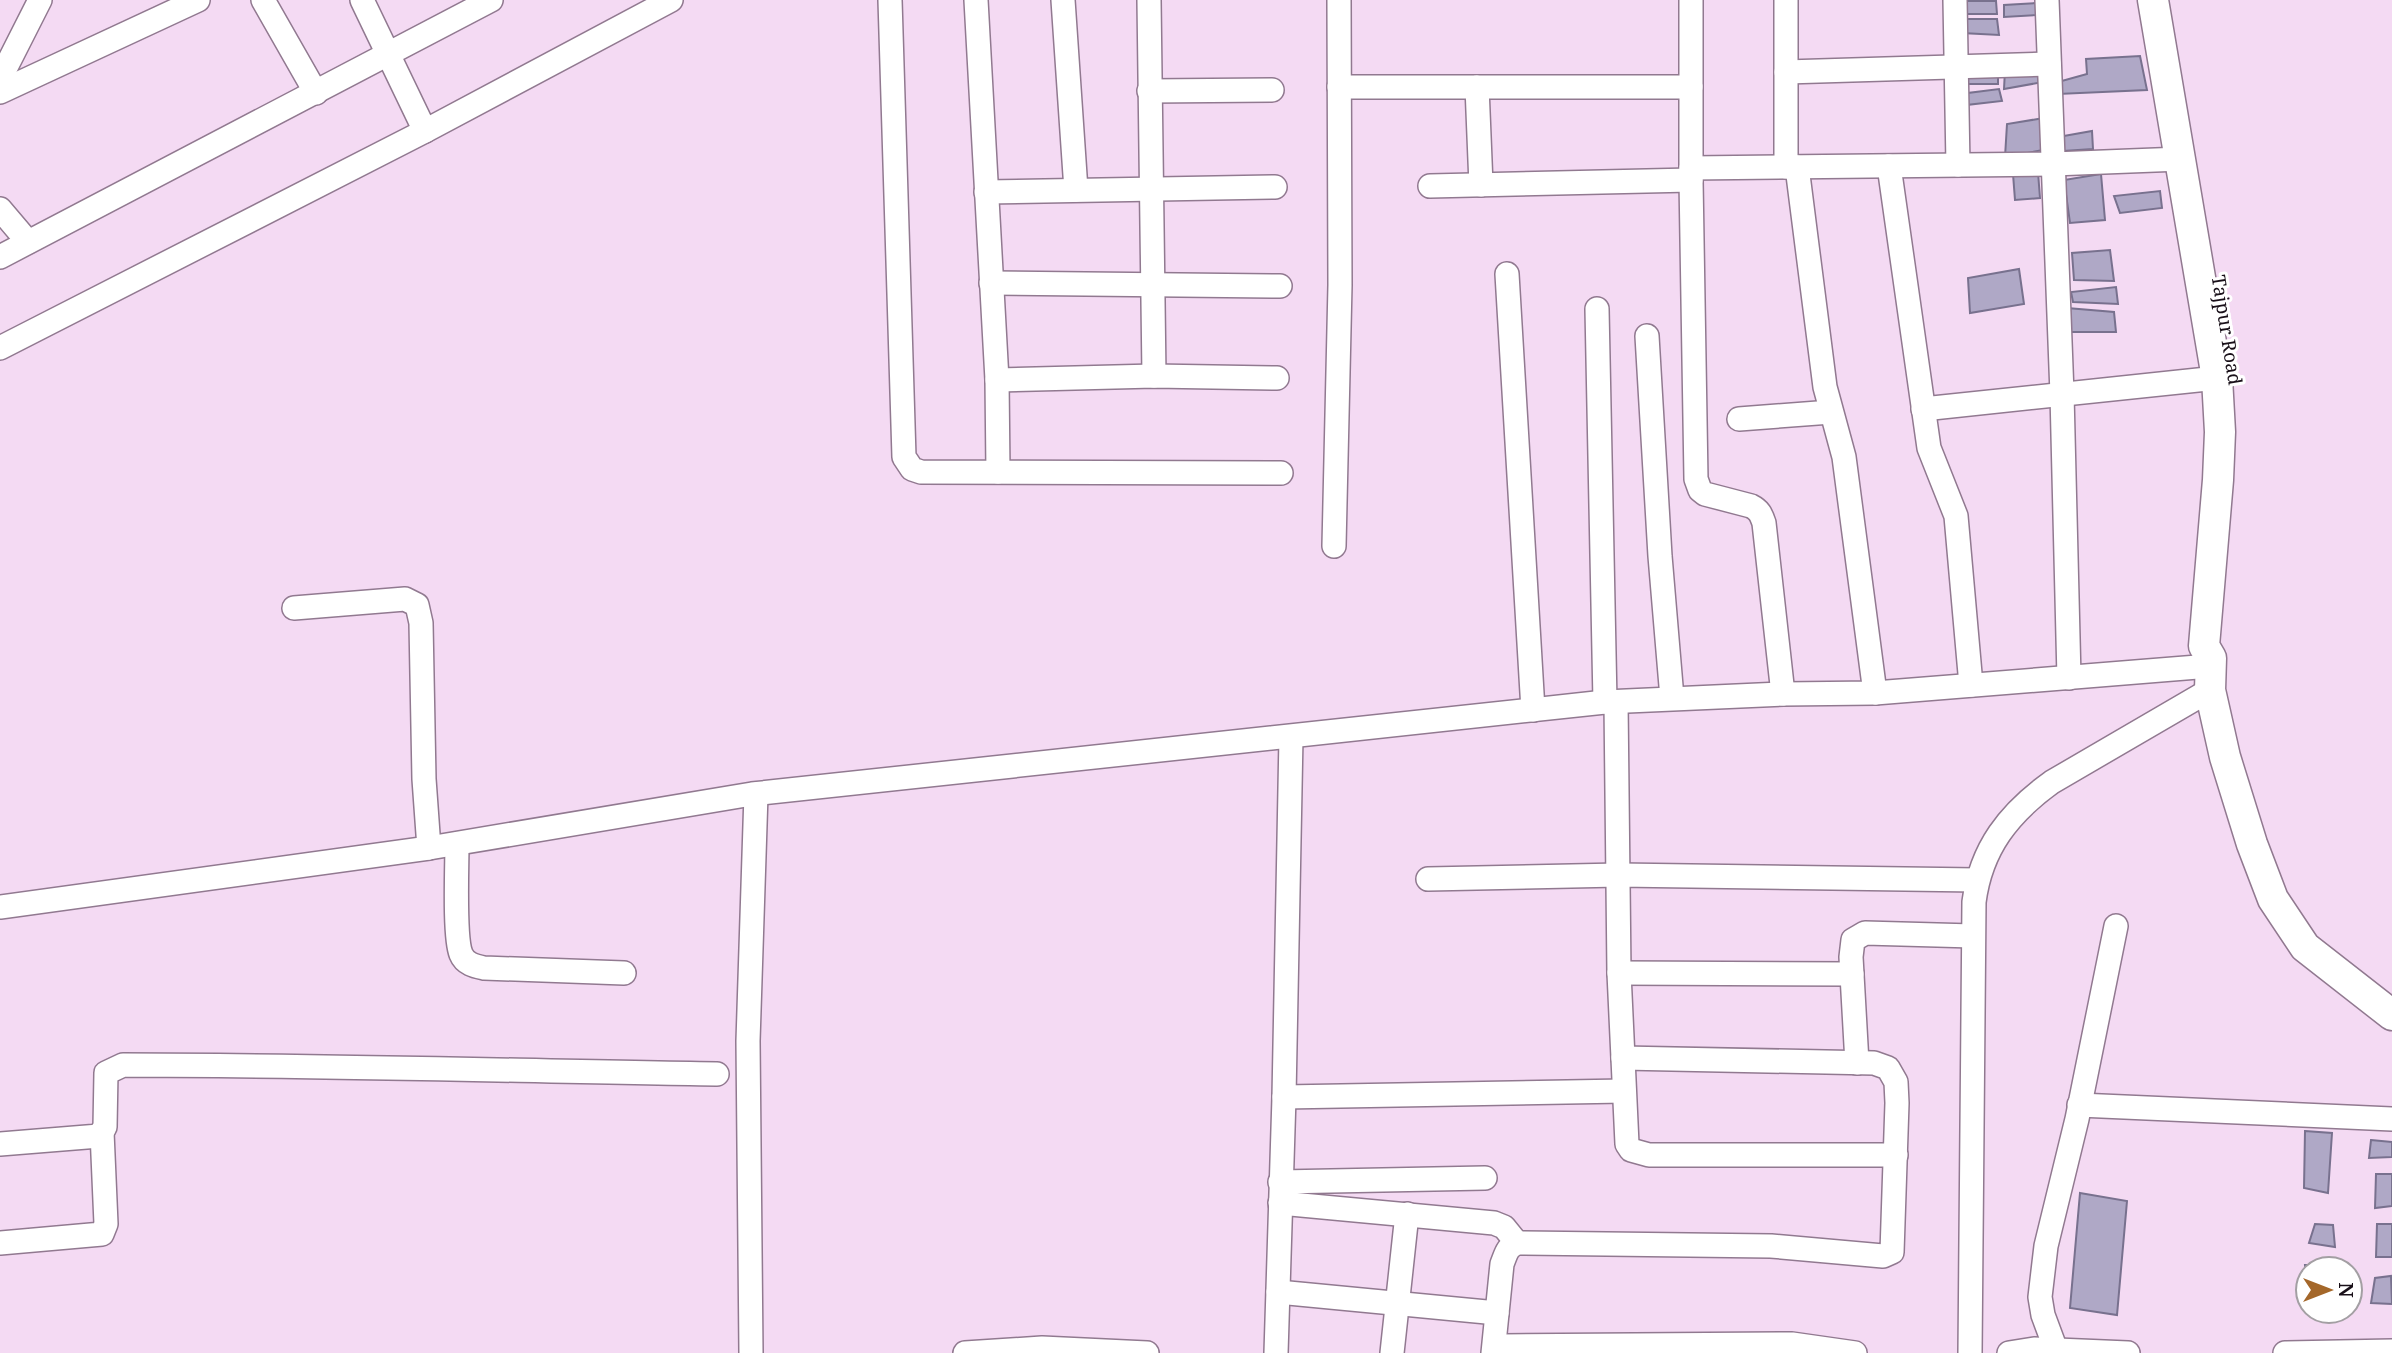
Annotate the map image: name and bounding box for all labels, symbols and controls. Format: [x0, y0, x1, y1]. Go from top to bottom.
street label: Tajpur Road [2205, 273, 2249, 387]
north arrow [2294, 1255, 2364, 1325]
text: N [2333, 1283, 2359, 1298]

